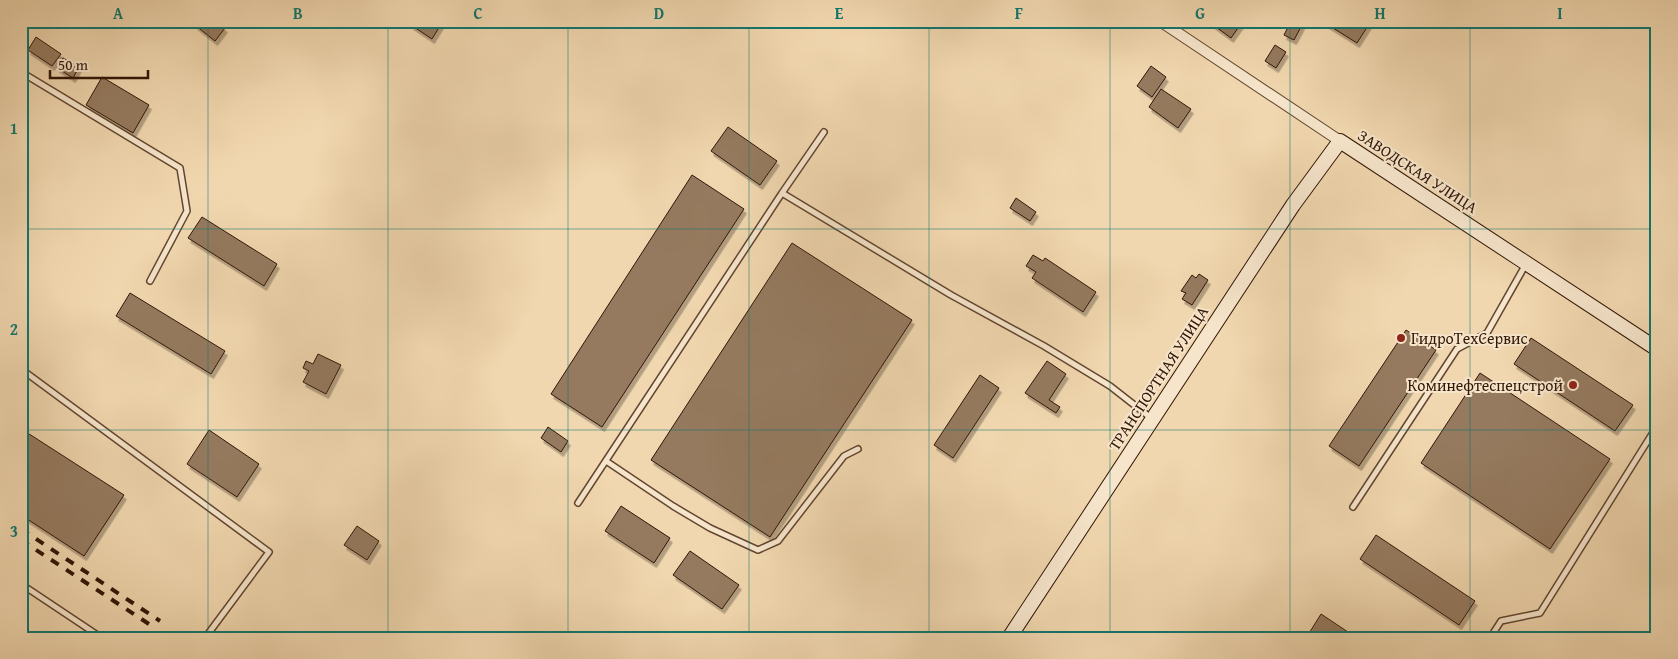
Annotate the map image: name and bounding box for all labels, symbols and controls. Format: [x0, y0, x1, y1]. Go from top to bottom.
text: A [113, 1, 124, 25]
text: B [293, 1, 303, 25]
text: C [473, 1, 483, 25]
text: D [654, 1, 664, 25]
text: E [835, 1, 844, 25]
text: F [1015, 1, 1023, 25]
text: G [1195, 1, 1205, 25]
text: H [1374, 1, 1386, 25]
text: I [1557, 1, 1563, 25]
scale bar [50, 48, 148, 80]
text: 50 m [58, 54, 89, 75]
text: 1 [10, 116, 18, 140]
street label: ЗАВОДСКАЯ УЛИЦА [1353, 123, 1483, 219]
street label: ТРАНСПОРТНАЯ УЛИЦА [1102, 301, 1214, 455]
text: 2 [10, 317, 18, 341]
place label: ГидроТехСервис [1411, 326, 1528, 350]
marker: ГидроТехСервис [1395, 332, 1407, 344]
place label: Коминефтеспецстрой [1407, 373, 1563, 397]
marker: Коминефтеспецстрой [1567, 379, 1579, 391]
text: 3 [10, 519, 18, 543]

